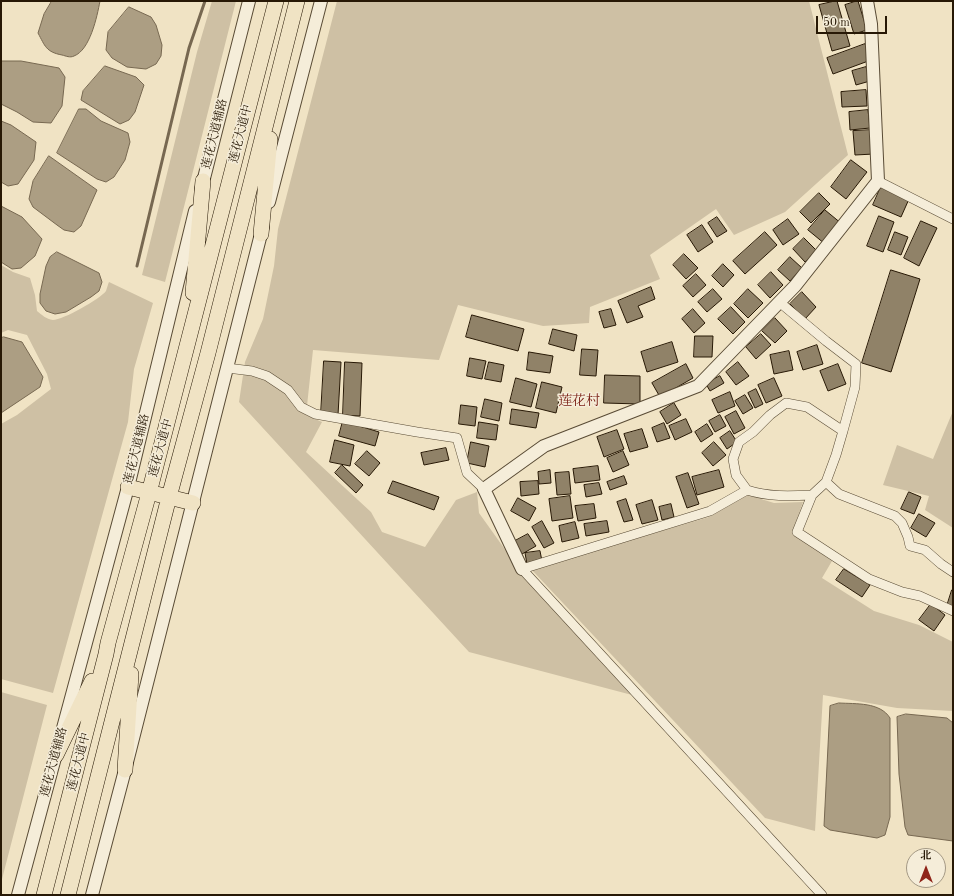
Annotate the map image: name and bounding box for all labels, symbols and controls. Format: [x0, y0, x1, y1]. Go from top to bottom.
scale bar [818, 8, 889, 34]
text: 50 m [823, 17, 850, 29]
street label: 莲花大道辅路 [199, 97, 231, 171]
street label: 莲花大道中 [227, 103, 255, 165]
district label: 莲花村 [558, 393, 600, 409]
street label: 莲花大道辅路 [121, 412, 153, 486]
street label: 莲花大道中 [146, 417, 176, 479]
street label: 莲花大道辅路 [38, 725, 70, 799]
street label: 莲花大道中 [65, 731, 93, 793]
north arrow [906, 848, 946, 888]
text: 北 [921, 851, 932, 862]

